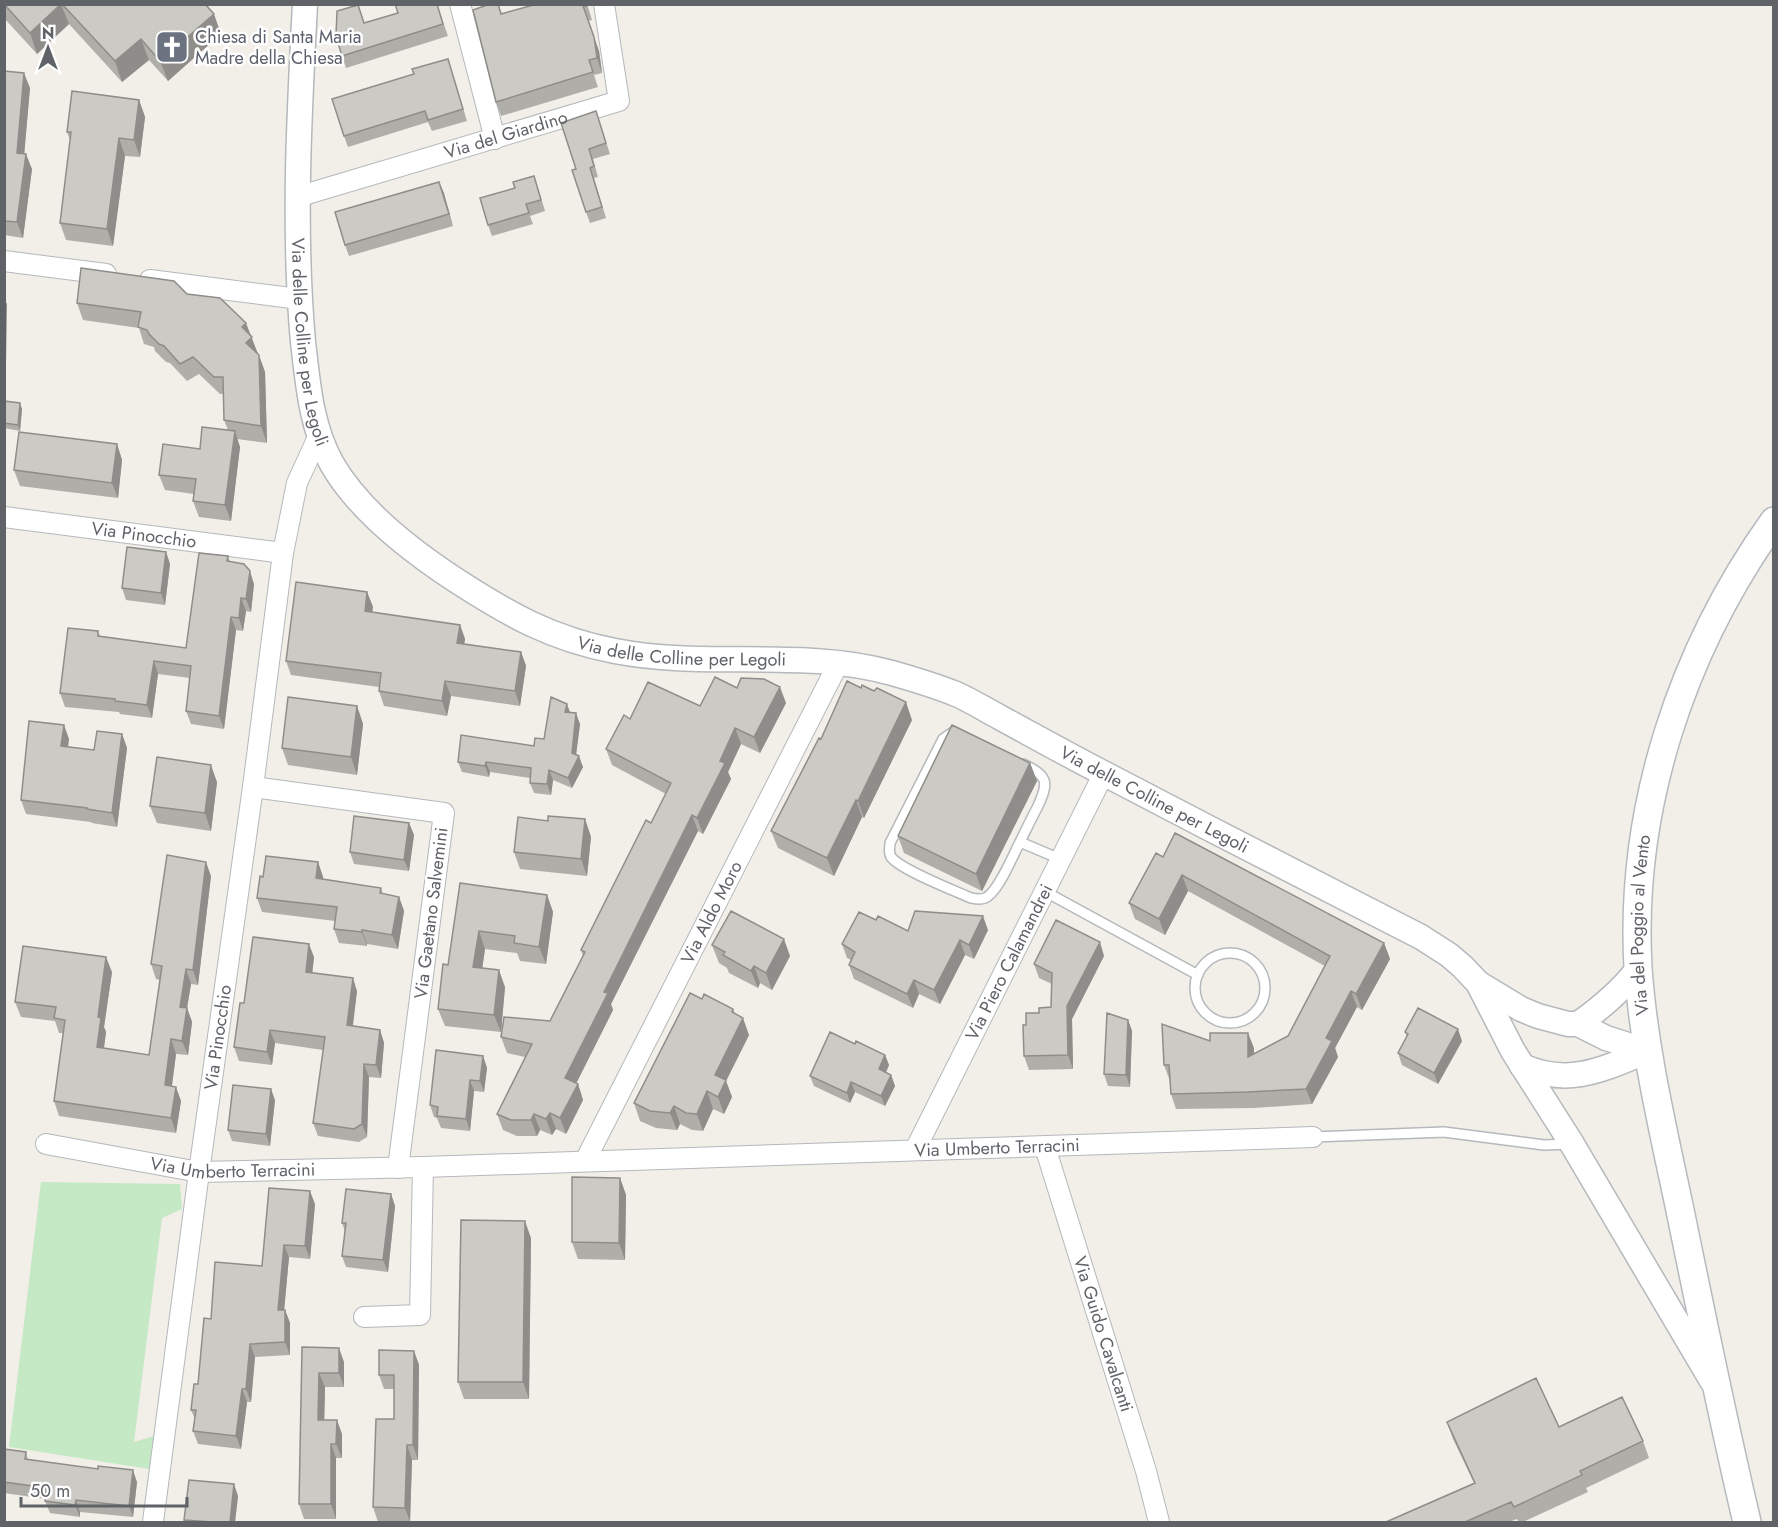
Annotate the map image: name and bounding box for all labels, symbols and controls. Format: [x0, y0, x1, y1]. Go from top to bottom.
north arrow [18, 18, 78, 78]
text: N [42, 22, 54, 45]
place label: Chiesa di Santa Maria Madre della Chiesa [195, 24, 361, 71]
church icon: Chiesa di Santa Maria Madre della Chiesa [154, 29, 190, 65]
street label: Via del Giardino [441, 104, 571, 165]
street label: Via delle Colline per Legoli [285, 238, 335, 450]
street label: Via Pinocchio [90, 515, 198, 555]
street label: Via delle Colline per Legoli [574, 629, 786, 673]
street label: Via delle Colline per Legoli [1055, 739, 1253, 860]
street label: Via Gaetano Salvemini [408, 826, 454, 1000]
street label: Via del Poggio al Vento [1624, 833, 1657, 1017]
street label: Via Aldo Moro [675, 856, 749, 968]
street label: Via Piero Calamandrei [959, 880, 1059, 1045]
street label: Via Pinocchio [198, 983, 238, 1091]
street label: Via Umberto Terracini [914, 1132, 1080, 1163]
street label: Via Umberto Terracini [148, 1150, 316, 1186]
street label: Via Guido Cavalcanti [1067, 1253, 1140, 1415]
scale bar [21, 1470, 188, 1508]
text: 50 m [30, 1478, 70, 1504]

